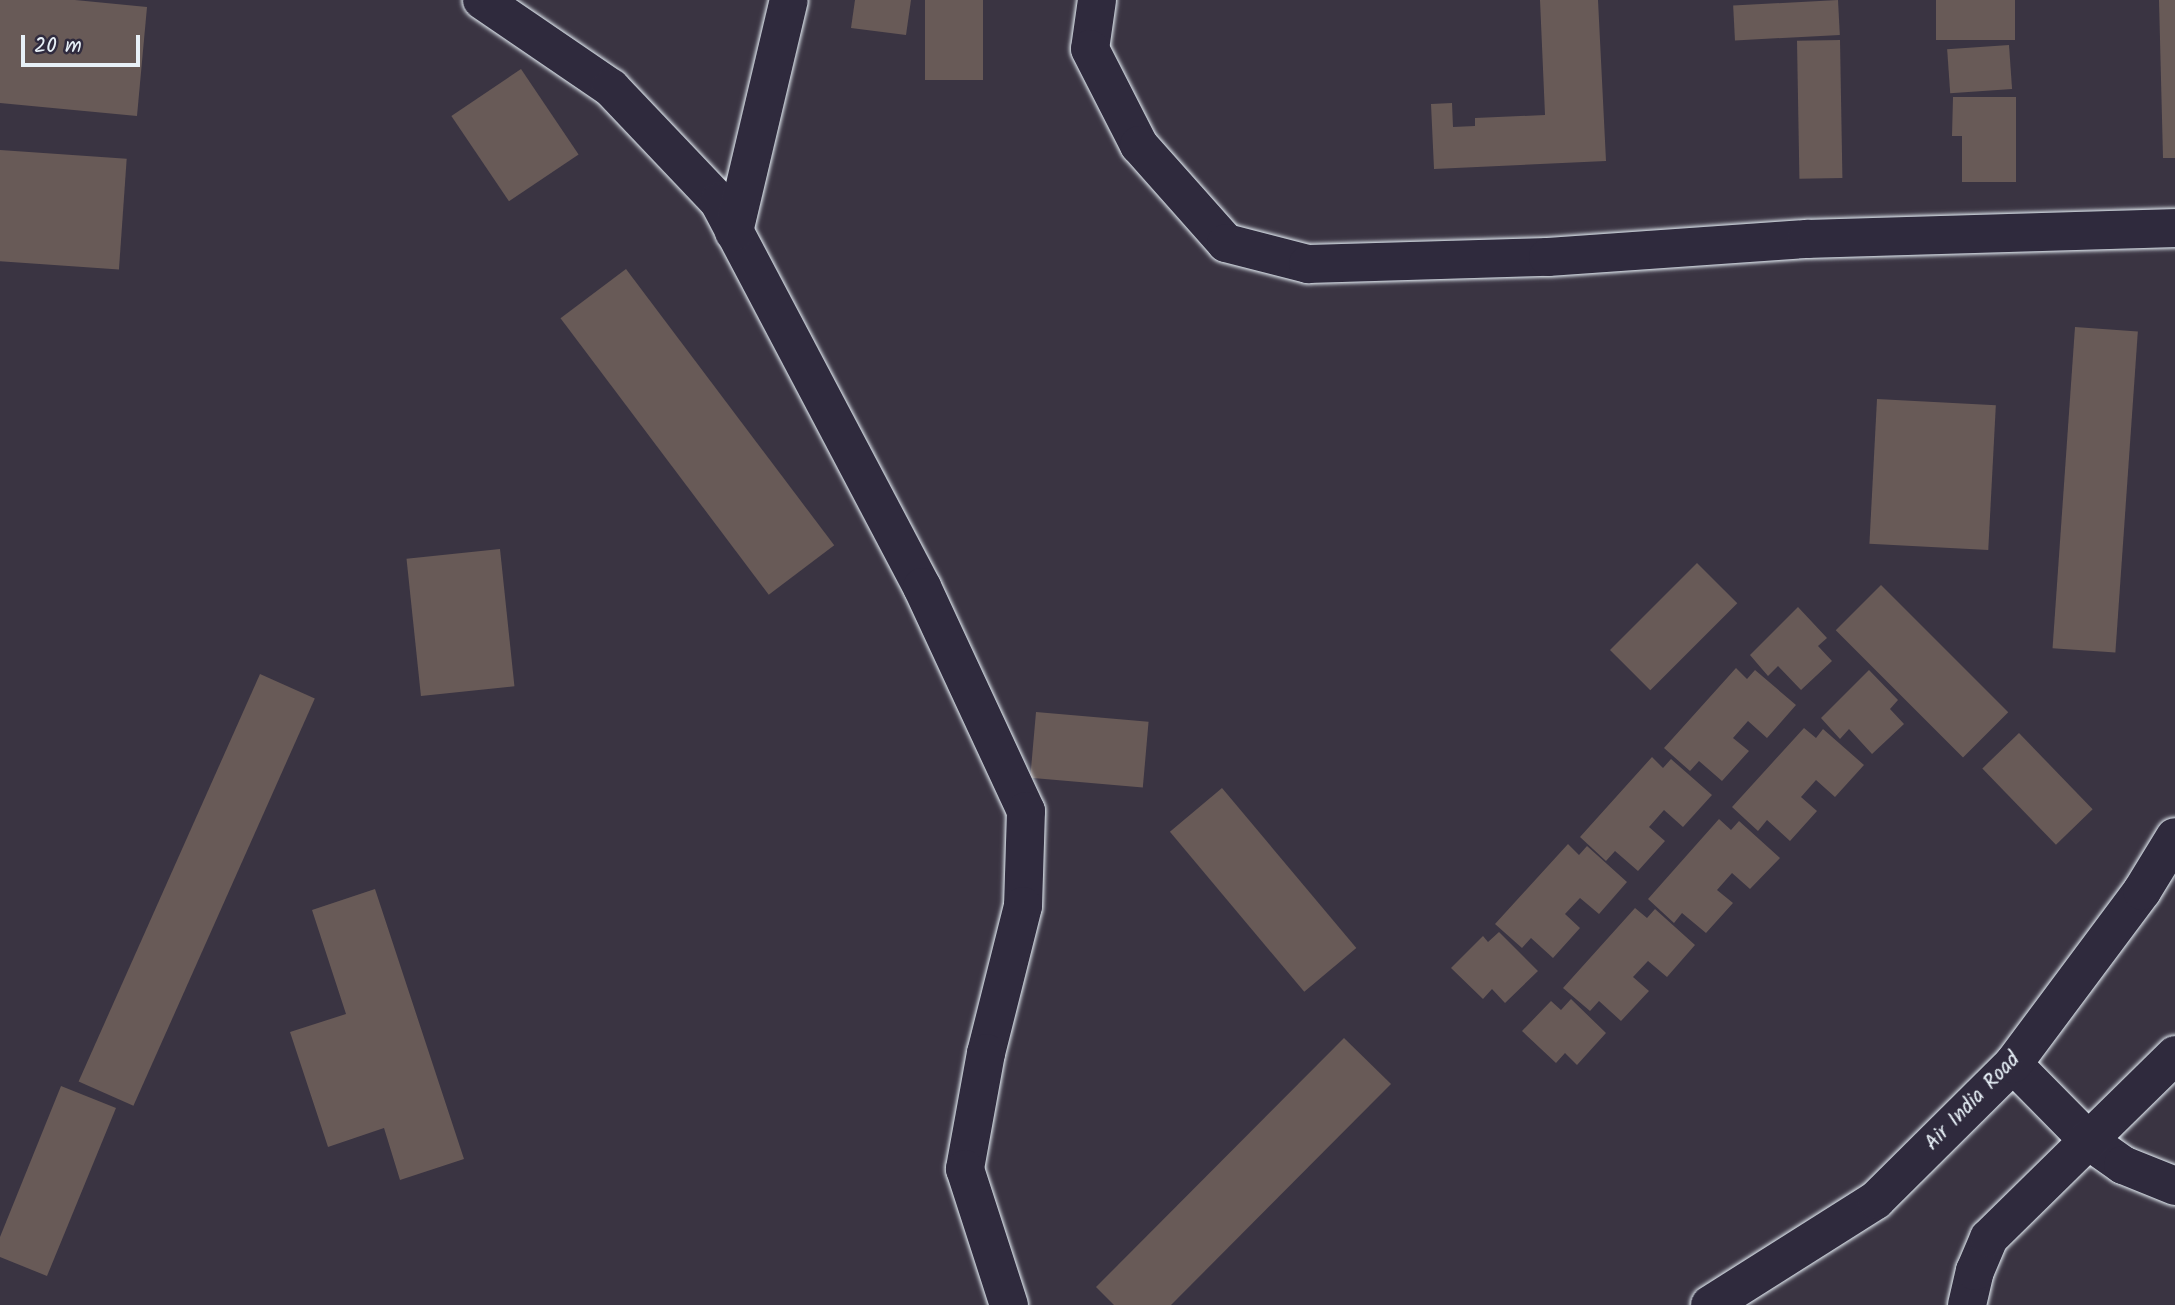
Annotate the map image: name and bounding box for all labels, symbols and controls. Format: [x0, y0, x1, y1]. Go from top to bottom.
scale bar [24, 21, 144, 65]
text: 20 m [34, 30, 82, 63]
street label: Air India Road [1920, 1048, 2026, 1156]

